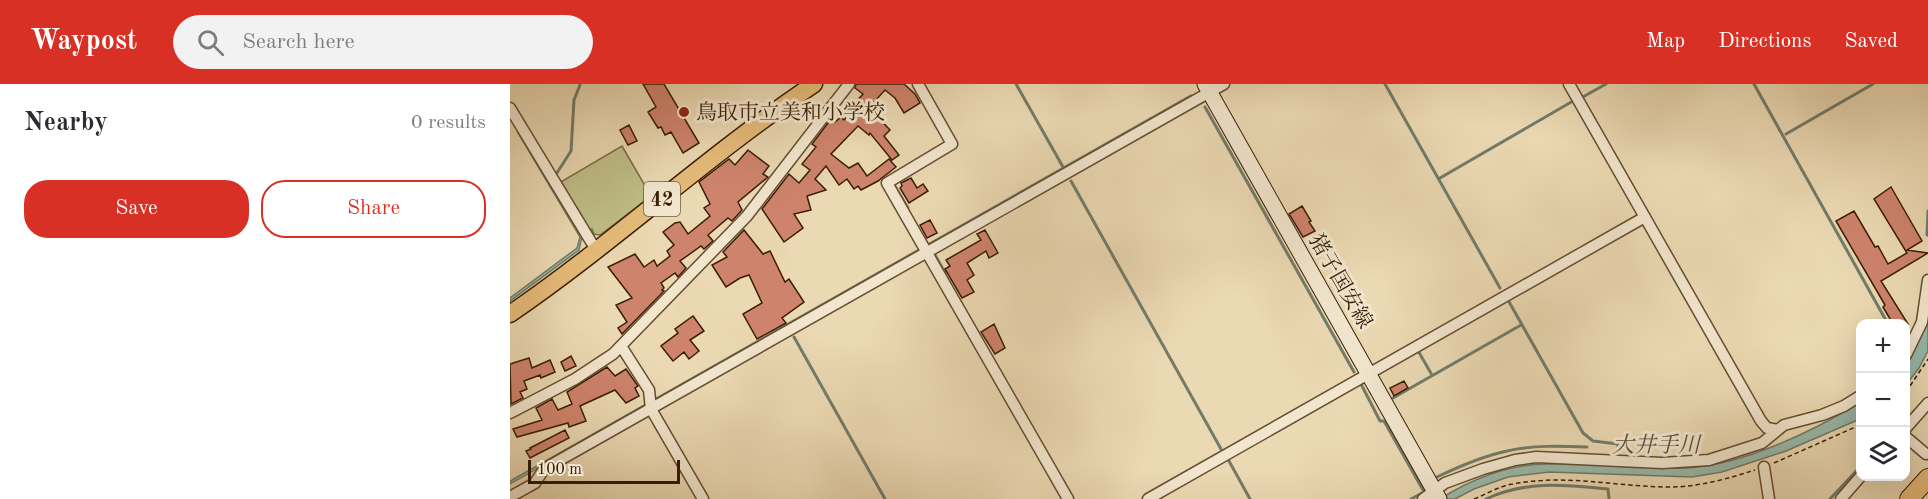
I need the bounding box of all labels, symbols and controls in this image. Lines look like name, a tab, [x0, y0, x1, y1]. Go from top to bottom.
search box	[173, 15, 593, 69]
icon: search	[194, 26, 227, 59]
text: Waypost	[30, 28, 137, 56]
text: Search here	[242, 31, 355, 53]
text: Map	[1646, 31, 1685, 52]
text: Directions	[1718, 31, 1812, 52]
text: Saved	[1845, 31, 1898, 52]
place label: 鳥取市立美和小学校	[696, 101, 885, 124]
marker: 鳥取市立美和小学校	[677, 105, 691, 119]
text: Nearby	[24, 110, 108, 136]
text: 0 results	[411, 113, 486, 133]
button: Save	[24, 180, 249, 238]
button: Share	[261, 180, 486, 238]
road number: 42	[644, 182, 680, 216]
street label: 猪子国安線	[1304, 230, 1377, 332]
map controls	[1856, 319, 1910, 481]
button: +	[1856, 319, 1910, 373]
button: −	[1856, 373, 1910, 427]
button: layers	[1856, 427, 1910, 481]
water label: 大井手川	[1612, 433, 1702, 457]
scale bar	[528, 457, 680, 484]
text: 100 m	[537, 462, 582, 478]

